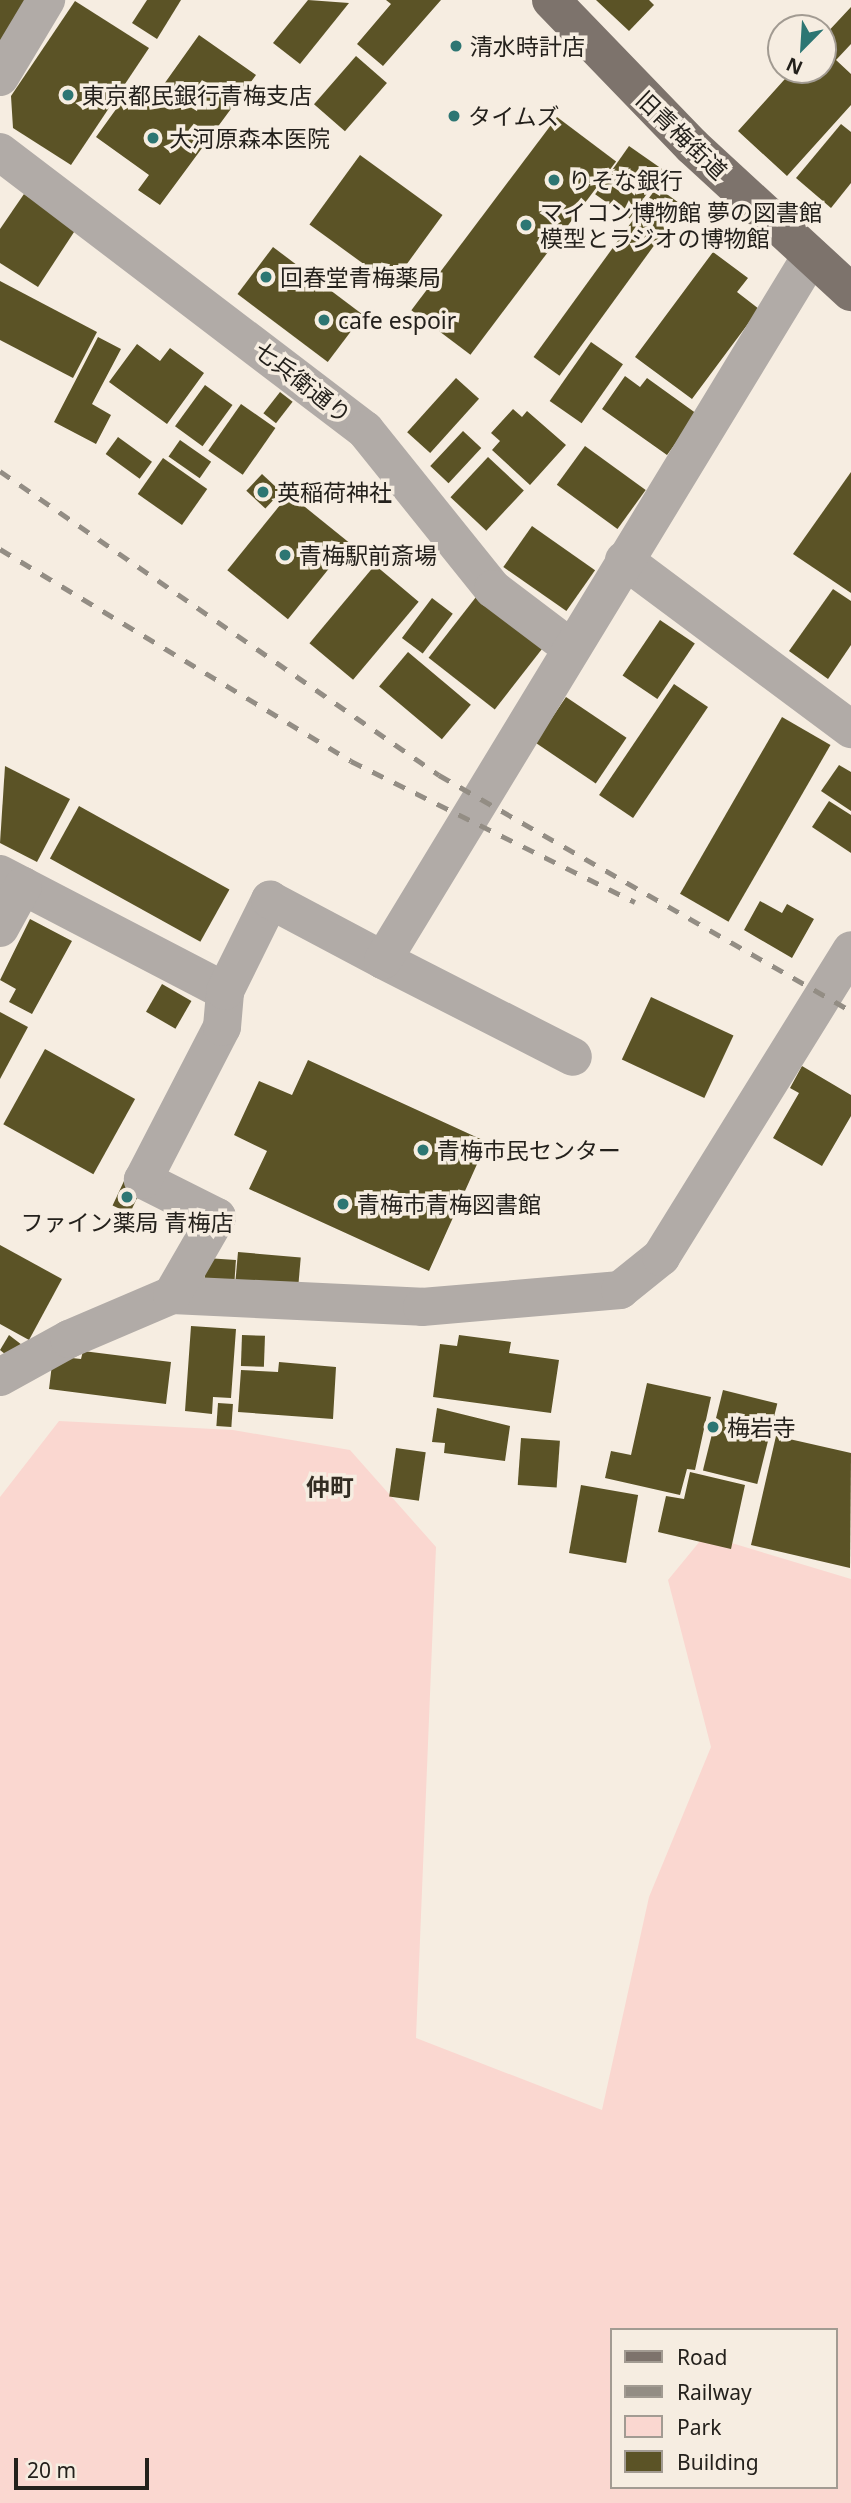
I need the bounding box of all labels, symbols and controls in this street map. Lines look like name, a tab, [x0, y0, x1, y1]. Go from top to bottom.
north arrow	[767, 14, 837, 84]
place label: 清水時計店	[470, 32, 585, 60]
marker: 清水時計店	[448, 38, 464, 54]
text: N	[782, 51, 807, 81]
place label: 東京都民銀行青梅支店	[82, 81, 312, 109]
street label: 旧青梅街道	[631, 85, 733, 185]
marker: 東京都民銀行青梅支店	[60, 87, 76, 103]
place label: タイムズ	[468, 102, 560, 130]
marker: タイムズ	[446, 108, 462, 124]
place label: 大河原森本医院	[169, 124, 330, 152]
marker: 大河原森本医院	[143, 128, 163, 148]
place label: りそな銀行	[568, 166, 683, 194]
marker: りそな銀行	[546, 172, 562, 188]
place label: マイコン博物館 夢の図書館 模型とラジオの博物館	[540, 198, 822, 252]
marker: マイコン博物館 夢の図書館 模型とラジオの博物館	[518, 217, 534, 233]
place label: 回春堂青梅薬局	[280, 263, 441, 291]
marker: 回春堂青梅薬局	[258, 269, 274, 285]
place label: cafe espoir	[338, 306, 456, 334]
marker: cafe espoir	[316, 312, 332, 328]
street label: 七兵衛通り	[249, 336, 357, 428]
place label: 英稲荷神社	[277, 478, 392, 506]
marker: 英稲荷神社	[255, 484, 271, 500]
place label: 青梅駅前斎場	[299, 541, 437, 569]
marker: 青梅駅前斎場	[277, 547, 293, 563]
place label: 青梅市民センター	[437, 1136, 621, 1164]
marker: 青梅市民センター	[415, 1142, 431, 1158]
marker: ファイン薬局 青梅店	[119, 1189, 135, 1205]
place label: 青梅市青梅図書館	[357, 1190, 541, 1218]
marker: 青梅市青梅図書館	[335, 1196, 351, 1212]
place label: ファイン薬局 青梅店	[21, 1208, 233, 1236]
place label: 梅岩寺	[727, 1413, 796, 1441]
marker: 梅岩寺	[705, 1419, 721, 1435]
district label: 仲町	[306, 1473, 354, 1501]
legend	[610, 2328, 837, 2489]
text: Road	[677, 2343, 727, 2371]
text: Railway	[677, 2378, 752, 2406]
text: Park	[677, 2413, 721, 2441]
scale bar	[18, 2444, 152, 2488]
text: Building	[677, 2448, 759, 2476]
text: 20 m	[27, 2456, 76, 2484]

